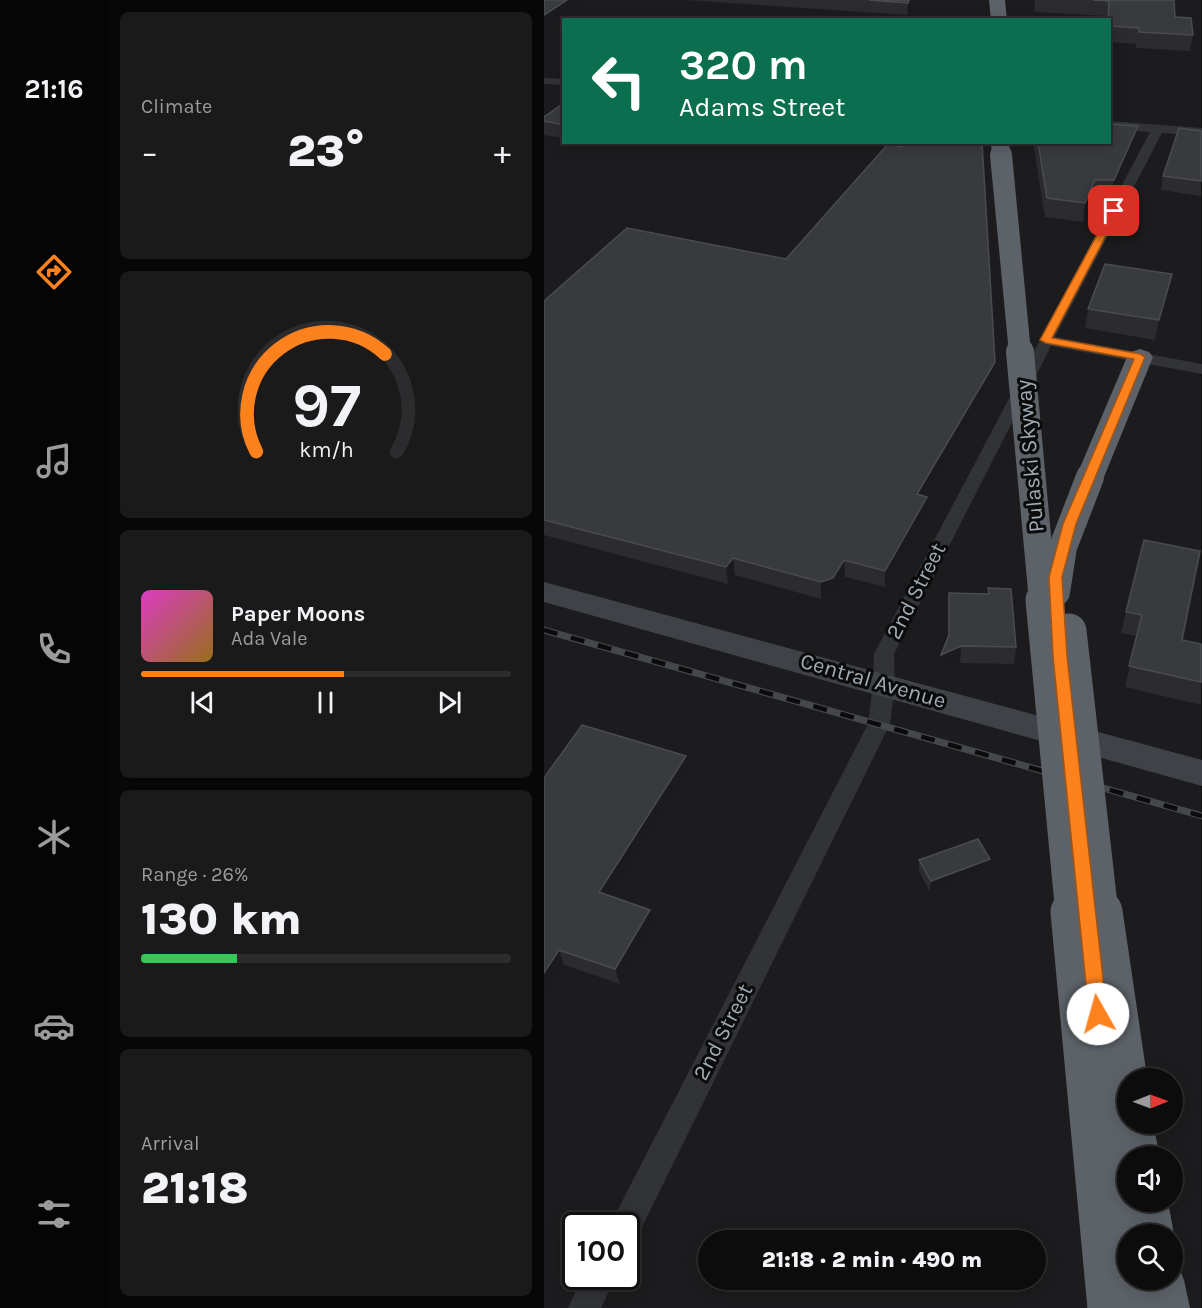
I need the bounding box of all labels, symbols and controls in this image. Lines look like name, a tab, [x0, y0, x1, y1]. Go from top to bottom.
text: 320 m	[679, 40, 808, 90]
icon: left	[580, 42, 658, 120]
text: 21:16	[24, 73, 84, 105]
text: Adams Street	[679, 91, 845, 123]
text: Climate	[141, 95, 212, 118]
text: 23°	[287, 125, 365, 177]
text: −	[141, 133, 158, 171]
text: +	[494, 133, 511, 171]
pin	[1088, 185, 1139, 236]
icon: arrive	[1097, 194, 1130, 227]
icon: directions	[33, 251, 75, 293]
text: 97	[291, 369, 361, 442]
street label: Pulaski Skyway	[1010, 378, 1050, 534]
text: km/h	[299, 437, 353, 462]
icon: music	[33, 440, 75, 482]
street label: 2nd Street	[881, 538, 951, 644]
text: Paper Moons	[231, 601, 365, 627]
text: Ada Vale	[231, 627, 308, 650]
icon: phone	[33, 628, 75, 670]
street label: Central Avenue	[797, 648, 949, 714]
icon: previous	[186, 686, 219, 719]
icon: pause	[309, 686, 342, 719]
icon: next	[433, 686, 466, 719]
icon: climate	[33, 816, 75, 858]
text: Range · 26%	[141, 863, 249, 886]
text: 130 km	[141, 893, 301, 945]
street label: 2nd Street	[688, 979, 758, 1085]
position arrow	[1066, 982, 1130, 1046]
icon: car	[33, 1005, 75, 1047]
north arrow	[1117, 1068, 1183, 1134]
map controls	[1117, 1068, 1183, 1290]
text: Arrival	[141, 1132, 200, 1155]
button: sound	[1117, 1146, 1183, 1212]
text: 21:18	[141, 1162, 249, 1214]
icon: filters	[33, 1193, 75, 1235]
speed limit sign: 100	[562, 1212, 640, 1290]
button: search	[1117, 1224, 1183, 1290]
text: 21:18 · 2 min · 490 m	[762, 1247, 982, 1273]

